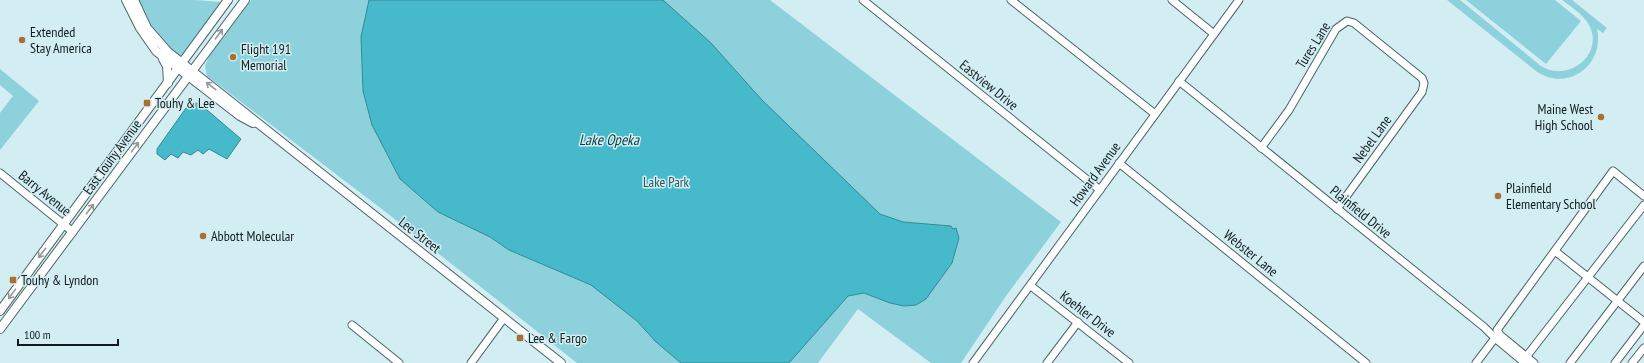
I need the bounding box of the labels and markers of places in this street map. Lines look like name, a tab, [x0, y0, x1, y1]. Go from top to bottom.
place label: Extended Stay America	[30, 23, 92, 57]
marker: Extended Stay America	[17, 35, 27, 45]
place label: Flight 191 Memorial	[241, 40, 291, 74]
marker: Flight 191 Memorial	[228, 52, 238, 62]
place label: Touhy & Lee	[155, 94, 215, 112]
marker: Touhy & Lee	[142, 98, 152, 108]
place label: Maine West High School	[1535, 100, 1594, 134]
marker: Maine West High School	[1596, 112, 1606, 122]
place label: Plainfield Elementary School	[1506, 179, 1596, 213]
marker: Plainfield Elementary School	[1493, 191, 1503, 201]
place label: Abbott Molecular	[211, 227, 294, 245]
marker: Abbott Molecular	[198, 231, 208, 241]
place label: Touhy & Lyndon	[21, 271, 98, 289]
marker: Touhy & Lyndon	[8, 275, 18, 285]
place label: Lee & Fargo	[528, 329, 587, 347]
marker: Lee & Fargo	[515, 333, 525, 343]

